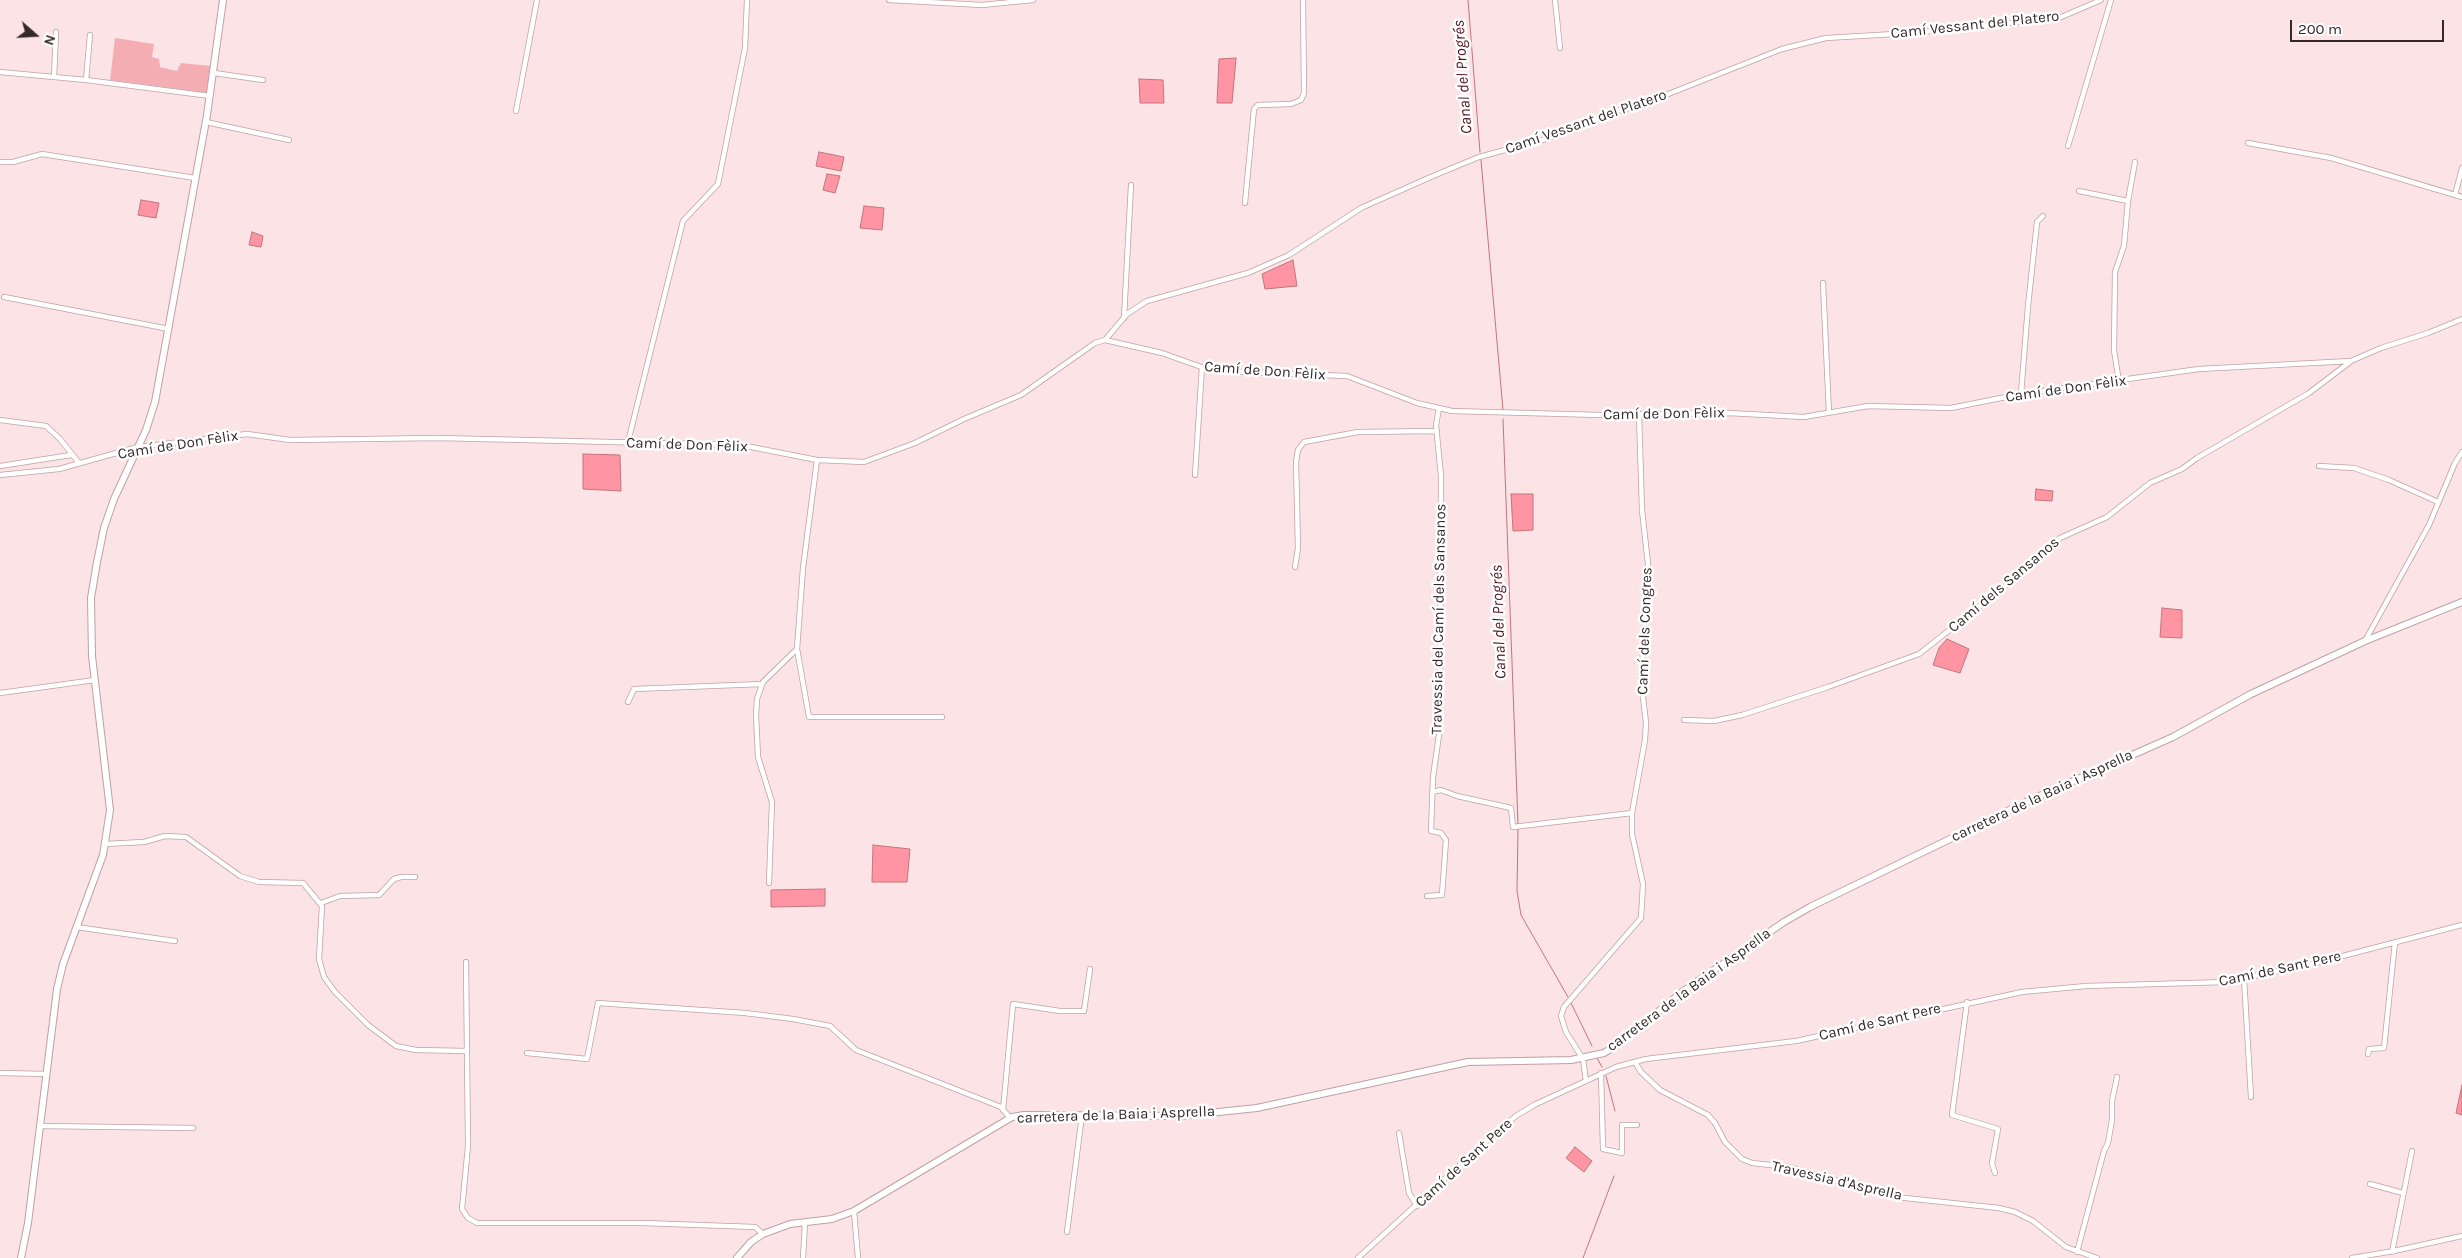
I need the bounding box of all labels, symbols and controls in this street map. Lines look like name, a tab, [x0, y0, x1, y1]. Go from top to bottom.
street label: Camí Vessant del Platero	[1890, 7, 2060, 43]
north arrow	[10, 10, 60, 60]
scale bar	[2292, 10, 2446, 42]
water label: Canal del Progrés	[1449, 19, 1477, 135]
text: 200 m	[2298, 20, 2342, 38]
text: N	[40, 33, 59, 48]
street label: Camí Vessant del Platero	[1503, 86, 1669, 158]
street label: Camí de Don Fèlix	[1204, 358, 1326, 384]
street label: Camí de Don Fèlix	[2004, 372, 2128, 406]
street label: Camí de Don Fèlix	[1603, 404, 1725, 424]
street label: Camí de Don Fèlix	[116, 427, 240, 463]
street label: Camí de Don Fèlix	[626, 434, 748, 456]
street label: Travessia del Camí dels Sansanos	[1428, 503, 1450, 735]
street label: Camí dels Sansanos	[1945, 533, 2063, 637]
water label: Canal del Progrés	[1487, 564, 1511, 680]
street label: Camí dels Congres	[1634, 567, 1656, 695]
street label: carretera de la Baia i Asprella	[1948, 746, 2136, 846]
street label: carretera de la Baia i Asprella	[1604, 924, 1774, 1056]
street label: Camí de Sant Pere	[2217, 947, 2343, 991]
street label: Camí de Sant Pere	[1817, 999, 1943, 1045]
street label: carretera de la Baia i Asprella	[1017, 1103, 1215, 1127]
street label: Camí de Sant Pere	[1412, 1115, 1516, 1211]
street label: Travessia d'Asprella	[1770, 1157, 1904, 1205]

